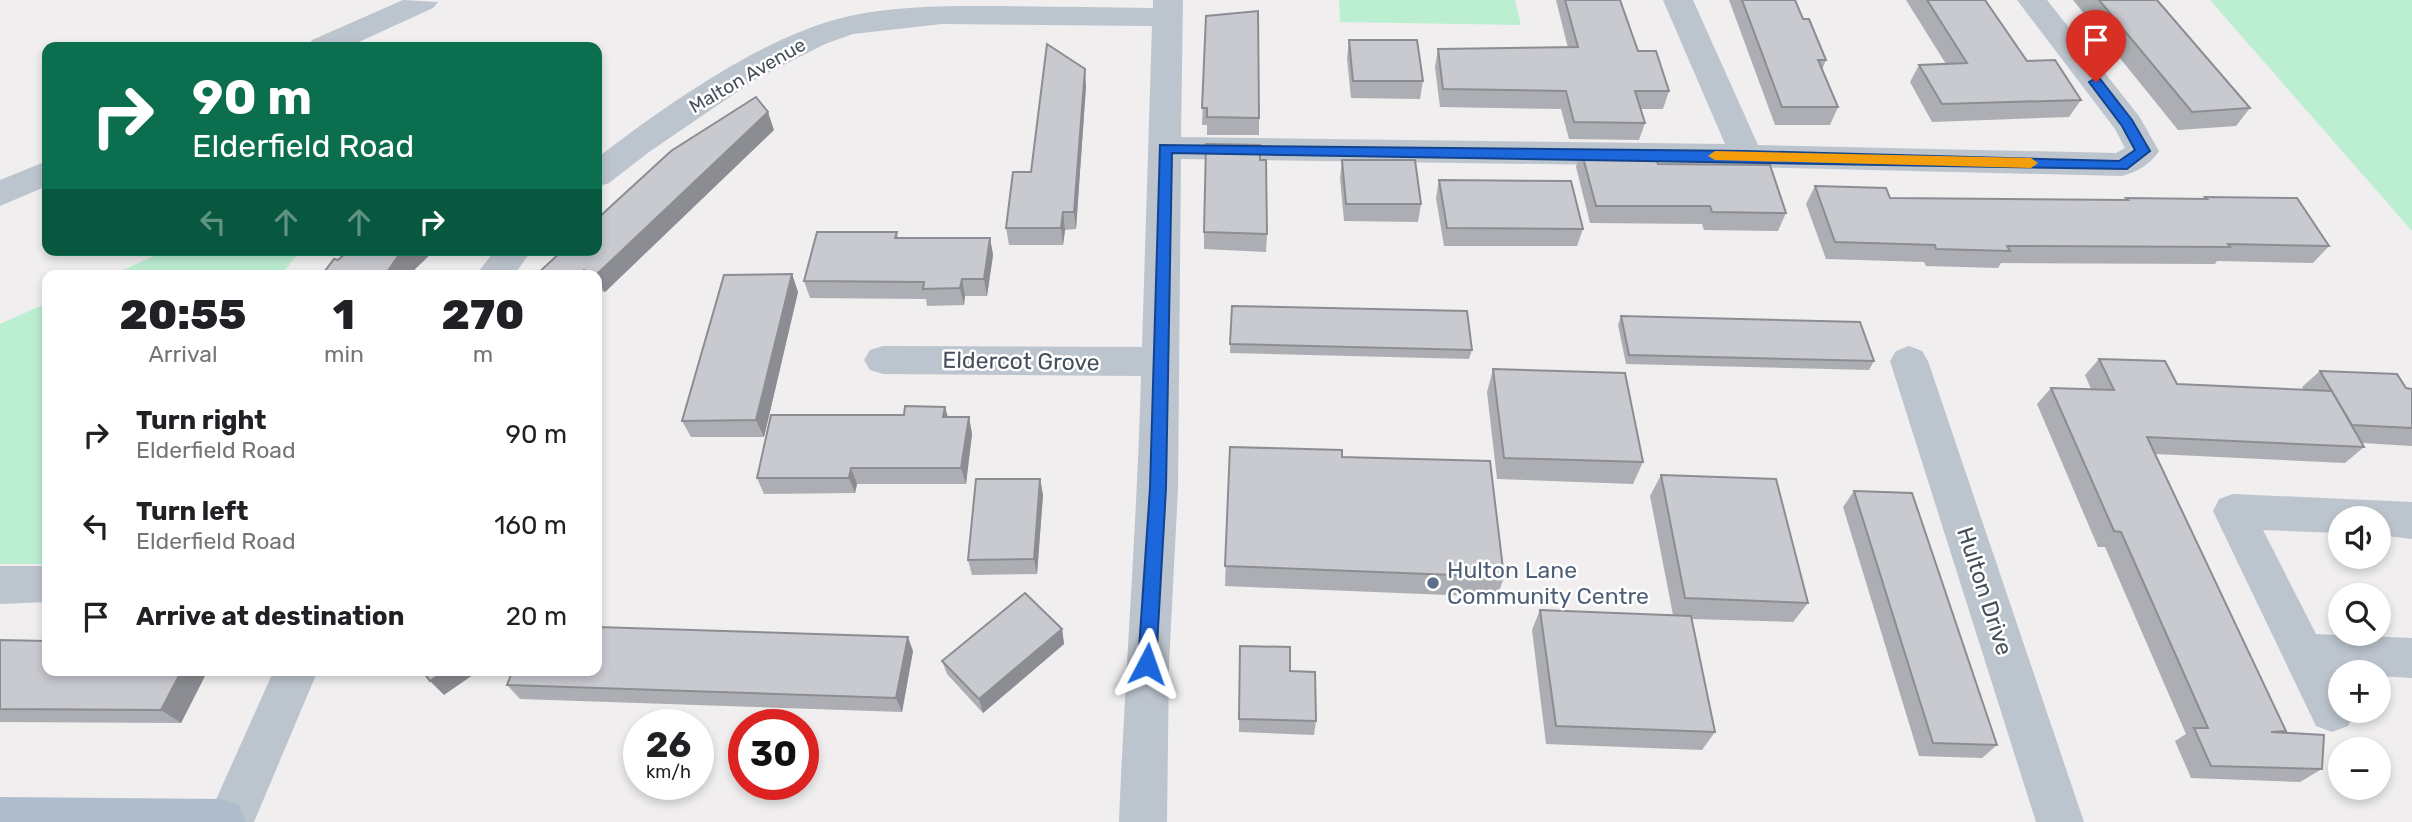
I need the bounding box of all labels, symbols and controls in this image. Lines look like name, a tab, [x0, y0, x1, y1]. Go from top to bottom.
pin	[2066, 10, 2126, 82]
icon: arrive	[2077, 21, 2115, 59]
street label: Malton Avenue	[685, 33, 810, 118]
text: 90 m	[192, 68, 312, 126]
icon: right	[77, 70, 168, 161]
text: Elderfield Road	[192, 127, 414, 165]
icon: left	[194, 203, 232, 241]
icon: ahead	[267, 203, 305, 241]
icon: ahead	[340, 203, 378, 241]
icon: right	[413, 203, 451, 241]
text: 20:55	[120, 290, 246, 340]
text: 1	[333, 290, 355, 340]
text: 270	[441, 290, 524, 340]
text: Arrival	[148, 340, 217, 368]
text: min	[324, 340, 364, 368]
text: m	[473, 340, 493, 368]
street label: Eldercot Grove	[942, 346, 1100, 376]
text: Turn right	[136, 405, 266, 436]
icon: right	[77, 416, 115, 454]
text: 90 m	[506, 419, 567, 450]
text: Elderfield Road	[136, 436, 296, 464]
text: Turn left	[136, 496, 248, 527]
map controls	[2328, 506, 2391, 800]
button: sound	[2328, 506, 2391, 569]
icon: left	[77, 507, 115, 545]
text: 160 m	[494, 510, 567, 541]
street label: Hulton Drive	[1951, 523, 2019, 659]
text: Elderfield Road	[136, 527, 296, 555]
place label: Hulton Lane Community Centre	[1447, 556, 1649, 610]
marker: Hulton Lane Community Centre	[1425, 575, 1441, 591]
button: search	[2328, 583, 2391, 646]
icon: arrive	[77, 598, 115, 636]
text: Arrive at destination	[136, 601, 404, 632]
text: 20 m	[506, 601, 567, 632]
position arrow	[1110, 627, 1184, 701]
button: +	[2328, 660, 2391, 723]
speed limit sign: 30	[728, 709, 819, 800]
text: 26	[646, 724, 691, 766]
button: −	[2328, 737, 2391, 800]
text: km/h	[646, 761, 691, 783]

